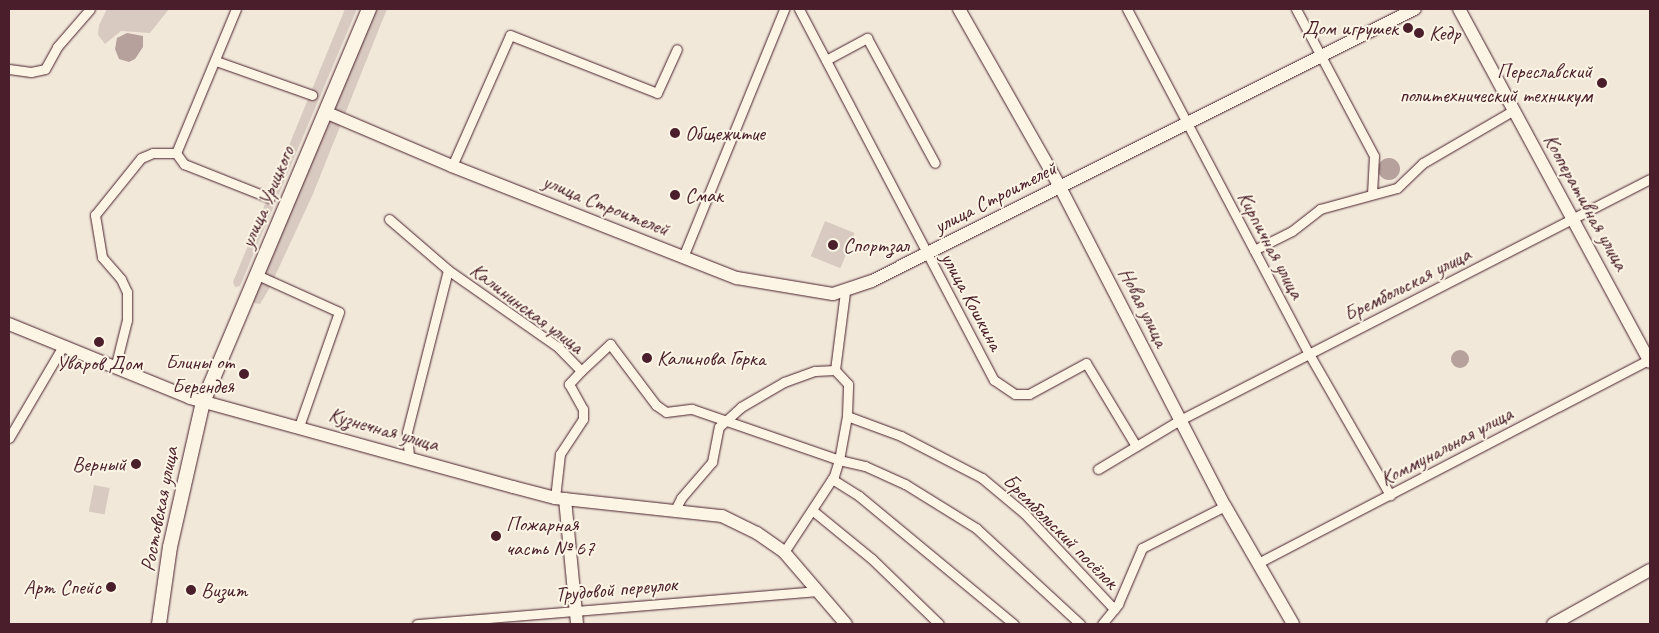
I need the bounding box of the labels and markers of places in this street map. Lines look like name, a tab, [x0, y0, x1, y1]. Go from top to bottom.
place label: Дом игрушек	[1305, 15, 1398, 41]
place label: Кедр	[1429, 20, 1460, 46]
marker: Дом игрушек	[1402, 22, 1414, 34]
marker: Кедр	[1413, 27, 1425, 39]
place label: Переславский политехнический техникум	[1399, 58, 1592, 108]
marker: Переславский политехнический техникум	[1596, 77, 1608, 89]
place label: Общежитие	[685, 120, 765, 146]
marker: Общежитие	[669, 127, 681, 139]
place label: Смак	[685, 182, 723, 208]
marker: Смак	[669, 189, 681, 201]
place label: Спортзал	[843, 232, 909, 258]
marker: Спортзал	[827, 239, 839, 251]
marker: Уваров Дом	[93, 336, 105, 348]
place label: Калинова Горка	[657, 345, 765, 371]
place label: Блины от Берендея	[165, 349, 234, 399]
place label: Уваров Дом	[56, 350, 142, 376]
marker: Калинова Горка	[641, 352, 653, 364]
marker: Блины от Берендея	[238, 368, 250, 380]
place label: Верный	[72, 451, 126, 477]
marker: Верный	[130, 458, 142, 470]
place label: Пожарная часть № 67	[506, 511, 594, 561]
marker: Пожарная часть № 67	[490, 530, 502, 542]
place label: Арт Спейс	[23, 574, 101, 600]
place label: Визит	[201, 577, 247, 603]
marker: Арт Спейс	[105, 581, 117, 593]
marker: Визит	[185, 584, 197, 596]

